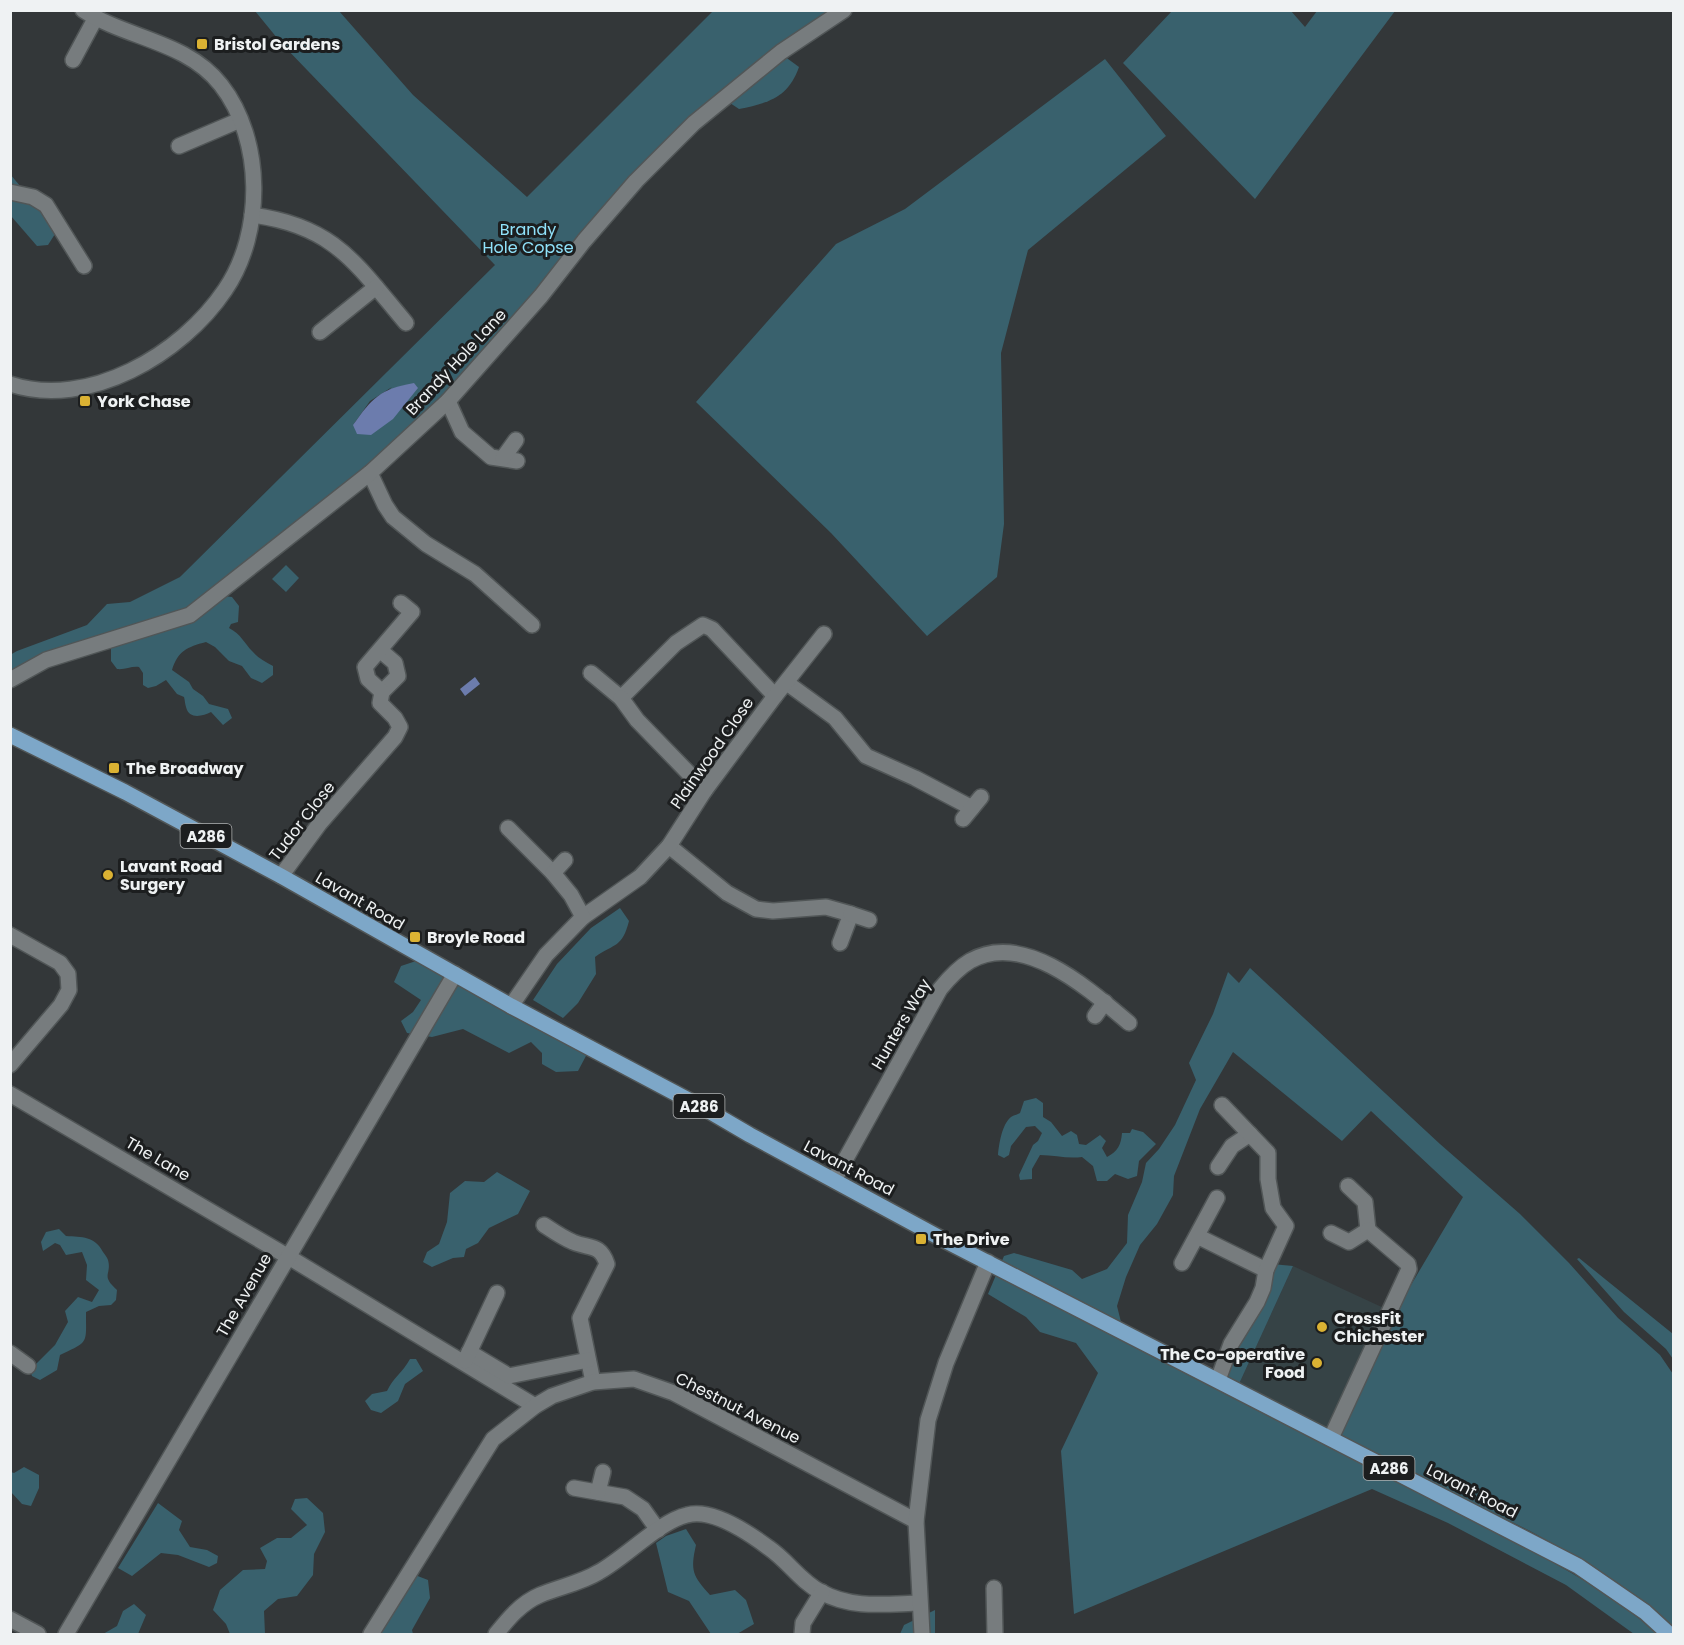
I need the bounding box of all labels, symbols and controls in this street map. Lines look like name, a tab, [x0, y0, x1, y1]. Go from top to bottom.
place label: Bristol Gardens	[214, 33, 340, 56]
marker: Bristol Gardens	[195, 37, 209, 51]
park label: Brandy Hole Copse	[482, 218, 574, 259]
street label: Brandy Hole Lane	[400, 304, 512, 420]
place label: York Chase	[97, 390, 191, 413]
marker: York Chase	[78, 394, 92, 408]
street label: Plainwood Close	[665, 692, 759, 814]
place label: The Broadway	[126, 757, 245, 780]
marker: The Broadway	[107, 761, 121, 775]
street label: Tudor Close	[264, 776, 340, 866]
road number: A286	[180, 824, 232, 848]
place label: Lavant Road Surgery	[120, 855, 222, 896]
street label: Lavant Road	[311, 866, 409, 936]
marker: Lavant Road Surgery	[101, 868, 115, 882]
place label: Broyle Road	[427, 926, 525, 949]
marker: Broyle Road	[408, 930, 422, 944]
street label: Hunters Way	[866, 974, 936, 1074]
road number: A286	[674, 1094, 724, 1118]
street label: The Lane	[122, 1131, 195, 1187]
street label: Lavant Road	[800, 1134, 898, 1202]
place label: The Drive	[933, 1228, 1010, 1251]
marker: The Drive	[914, 1232, 928, 1246]
street label: The Avenue	[211, 1249, 277, 1341]
place label: CrossFit Chichester	[1334, 1307, 1424, 1348]
marker: CrossFit Chichester	[1315, 1320, 1329, 1334]
place label: The Co-operative Food	[1160, 1343, 1305, 1384]
marker: The Co-operative Food	[1310, 1356, 1324, 1370]
street label: Chestnut Avenue	[672, 1367, 804, 1449]
road number: A286	[1364, 1456, 1414, 1480]
street label: Lavant Road	[1422, 1458, 1522, 1524]

